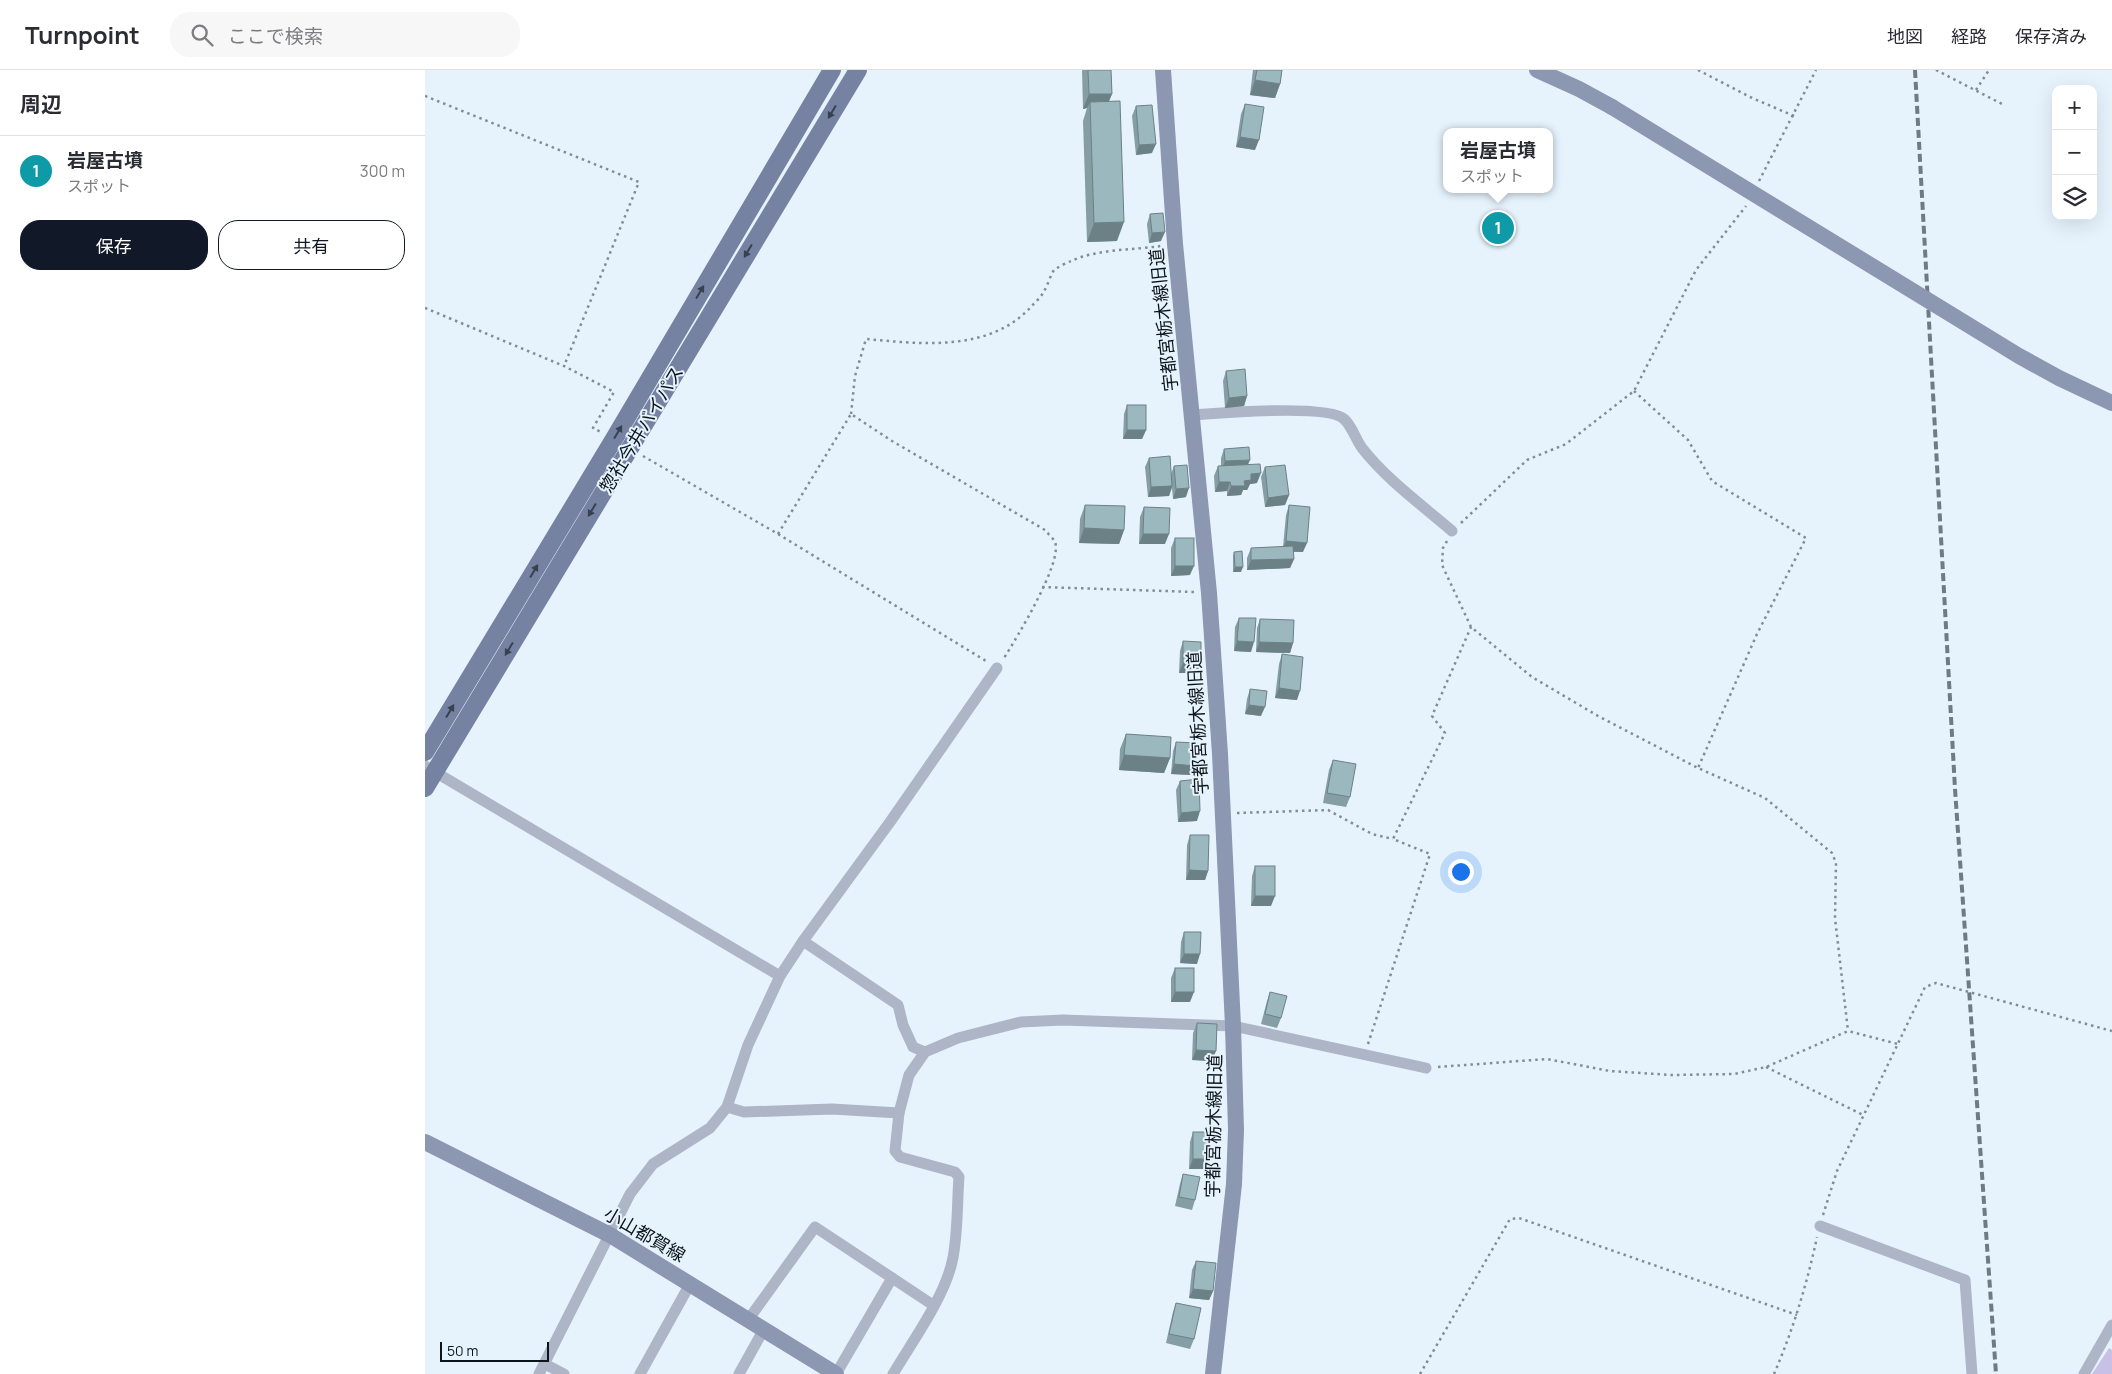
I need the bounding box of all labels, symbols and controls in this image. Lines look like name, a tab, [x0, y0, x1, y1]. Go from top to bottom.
search box	[170, 12, 520, 57]
text: Turnpoint	[25, 18, 140, 51]
icon: search	[188, 21, 216, 49]
text: ここで検索	[228, 23, 323, 49]
text: 地図	[1887, 24, 1923, 48]
text: 経路	[1951, 24, 1987, 48]
text: 保存済み	[2015, 24, 2087, 48]
map controls	[2052, 85, 2097, 220]
button: +	[2052, 85, 2097, 130]
text: 周辺	[20, 90, 62, 118]
one-way arrow	[828, 105, 837, 118]
popup	[1443, 128, 1553, 193]
button: −	[2052, 130, 2097, 175]
text: 岩屋古墳	[1460, 137, 1536, 163]
text: 岩屋古墳	[67, 147, 143, 173]
text: 1	[32, 160, 40, 182]
text: 300 m	[360, 160, 405, 182]
text: スポット	[1460, 165, 1524, 187]
text: スポット	[67, 175, 131, 197]
button: layers	[2052, 175, 2097, 220]
pin: 1	[1482, 209, 1514, 247]
button: 保存	[20, 220, 208, 270]
button: 共有	[218, 220, 405, 270]
one-way arrow	[744, 244, 753, 257]
street label: 宇都宮栃木線旧道	[1144, 247, 1182, 393]
one-way arrow	[696, 286, 705, 299]
street label: 惣社今井バイパス	[594, 361, 688, 497]
one-way arrow	[613, 426, 622, 439]
one-way arrow	[588, 503, 597, 516]
one-way arrow	[529, 565, 538, 578]
one-way arrow	[504, 643, 513, 656]
street label: 宇都宮栃木線旧道	[1181, 650, 1213, 796]
one-way arrow	[446, 704, 455, 717]
your location	[1448, 859, 1474, 885]
street label: 宇都宮栃木線旧道	[1200, 1054, 1226, 1198]
street label: 小山都賀線	[600, 1201, 690, 1267]
scale bar	[440, 1339, 549, 1362]
text: 50 m	[447, 1341, 478, 1360]

